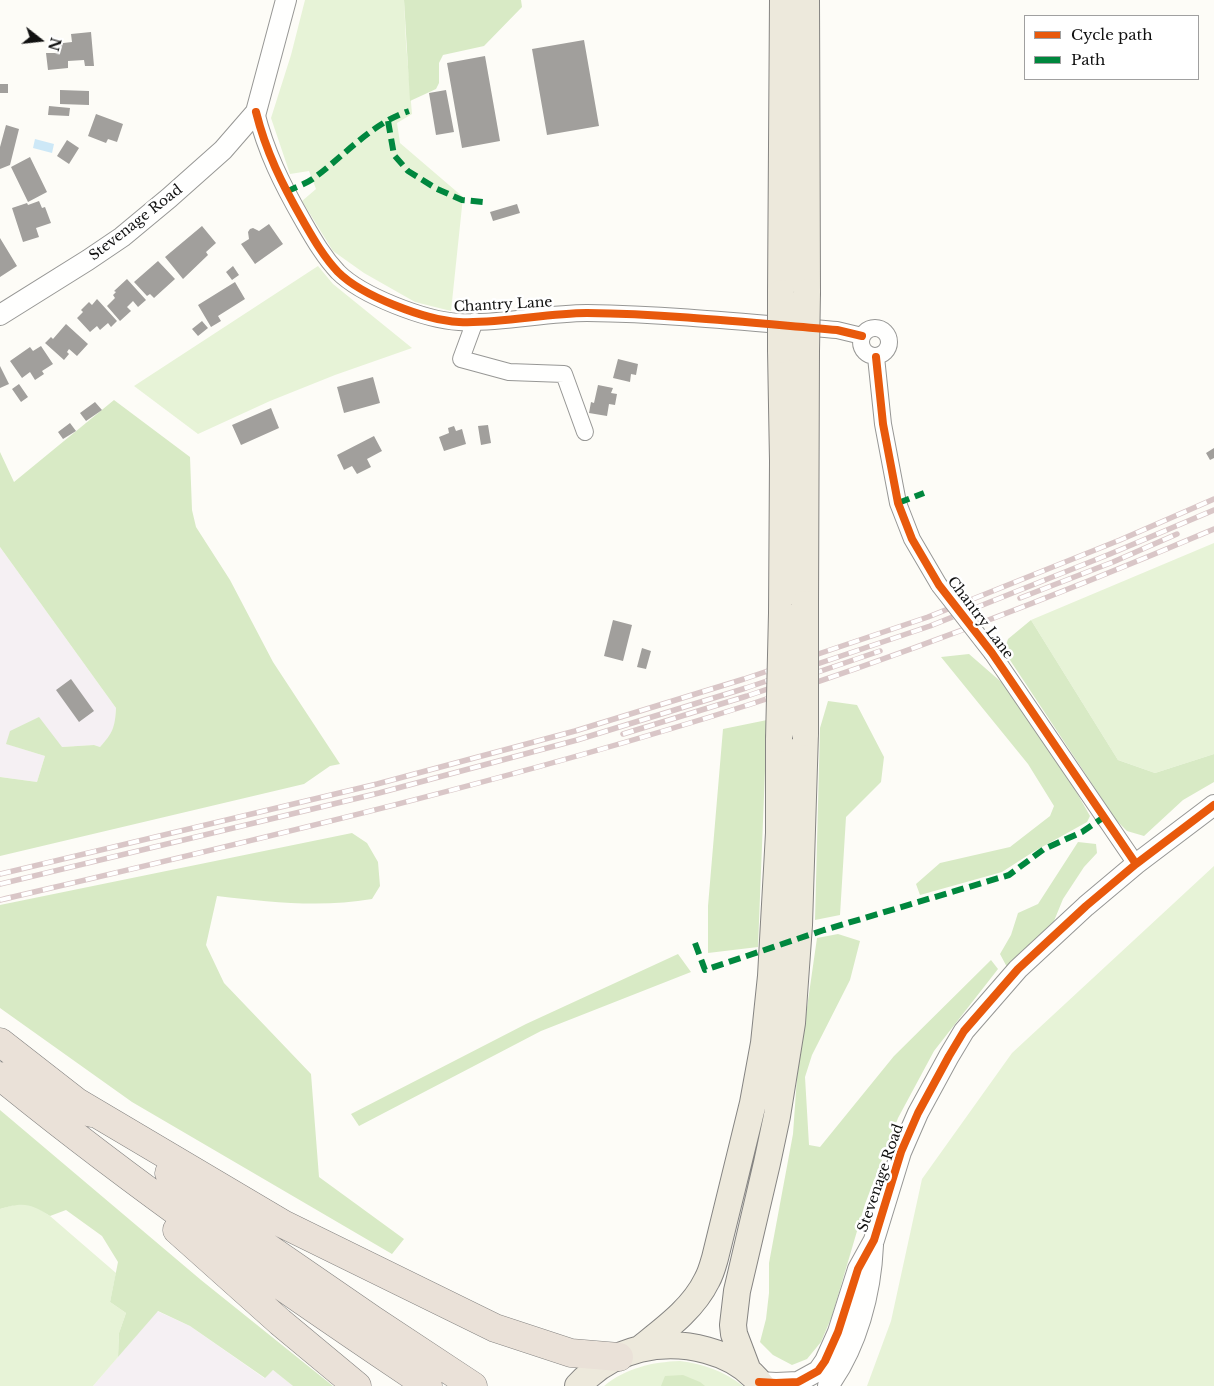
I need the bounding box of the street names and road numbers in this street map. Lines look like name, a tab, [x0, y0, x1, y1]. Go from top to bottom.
street label: Stevenage Road	[86, 181, 186, 265]
street label: Chantry Lane	[453, 294, 553, 316]
street label: Chantry Lane	[944, 573, 1016, 663]
street label: Stevenage Road	[855, 1122, 907, 1234]

